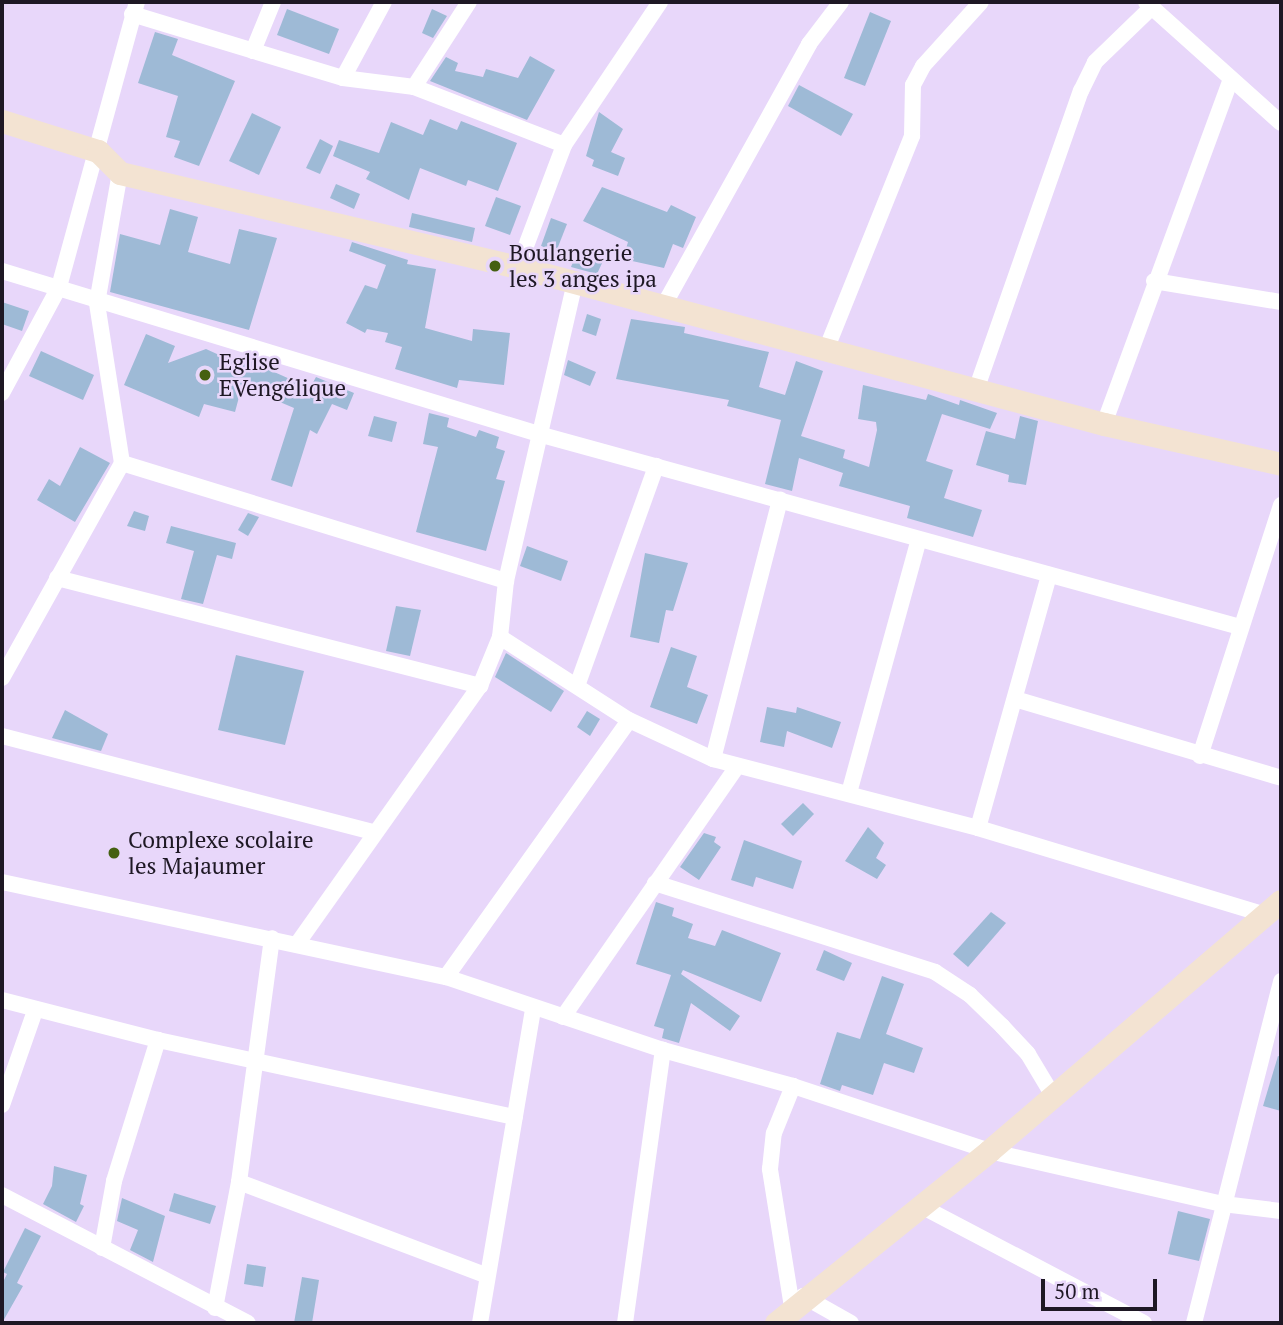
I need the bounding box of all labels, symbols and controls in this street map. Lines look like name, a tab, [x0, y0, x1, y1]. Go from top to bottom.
place label: Boulangerie les 3 anges ipa	[509, 239, 657, 293]
marker: Boulangerie les 3 anges ipa	[487, 258, 503, 274]
place label: Eglise EVengélique	[219, 348, 346, 402]
marker: Eglise EVengélique	[197, 367, 213, 383]
place label: Complexe scolaire les Majaumer	[128, 826, 314, 880]
marker: Complexe scolaire les Majaumer	[106, 845, 122, 861]
scale bar	[1045, 1266, 1160, 1310]
text: 50 m	[1054, 1277, 1100, 1305]

